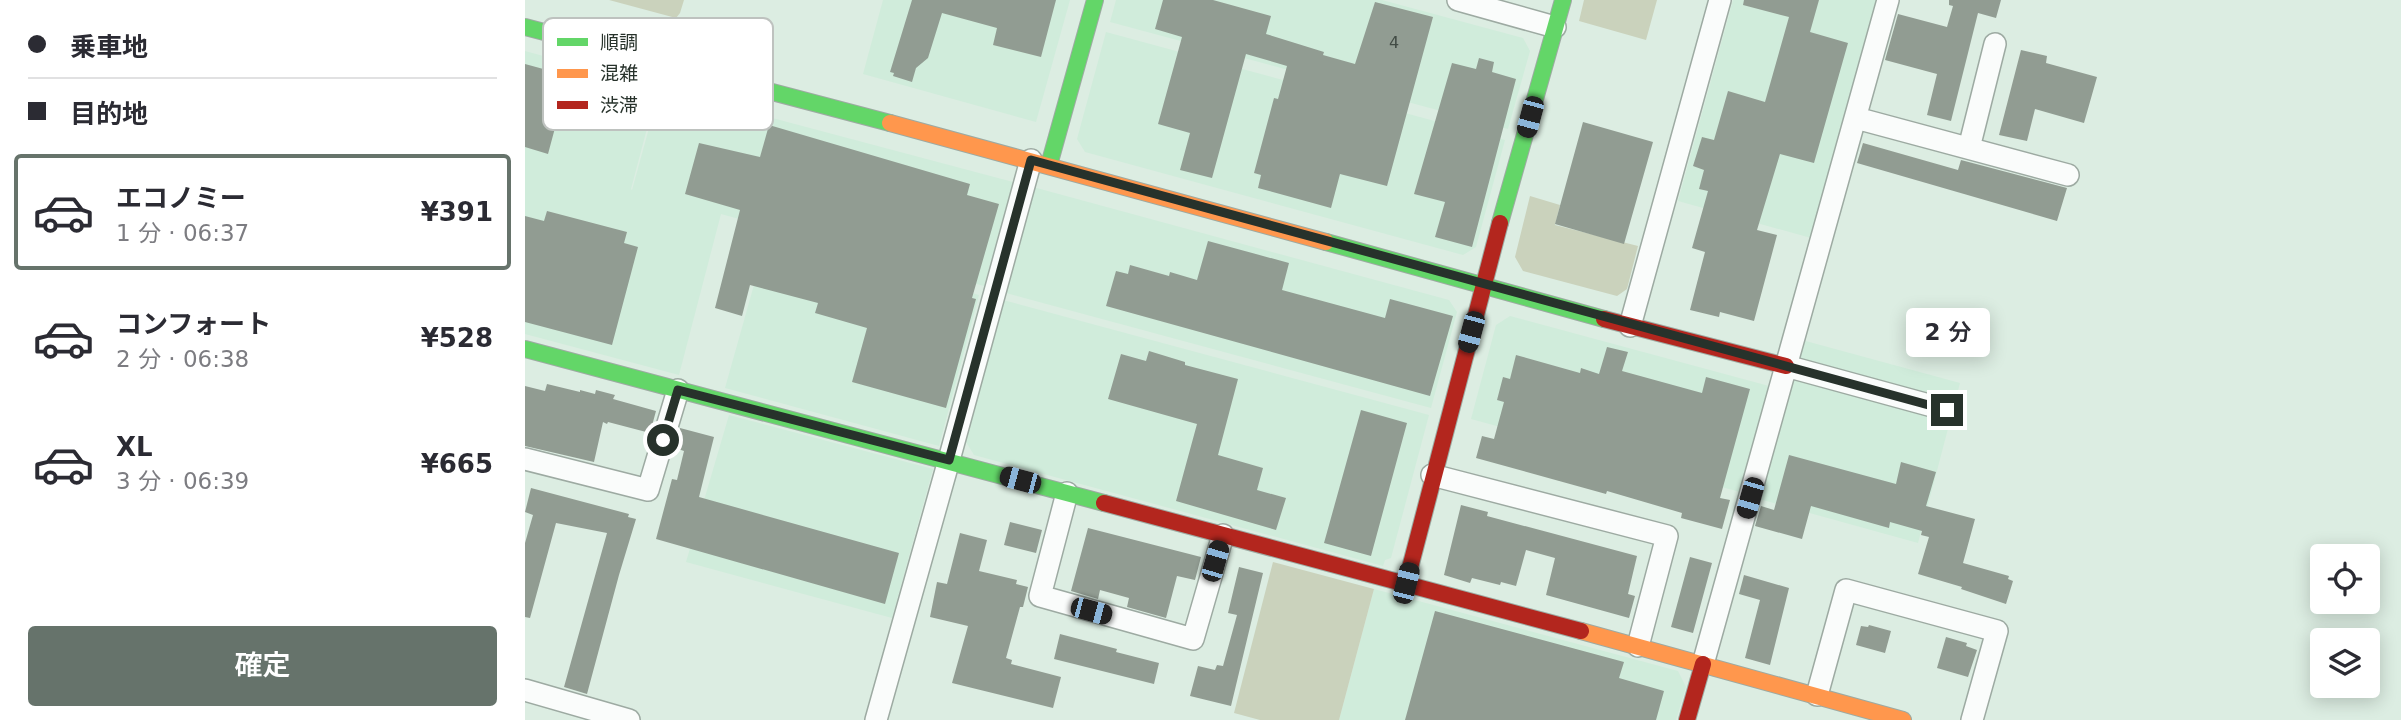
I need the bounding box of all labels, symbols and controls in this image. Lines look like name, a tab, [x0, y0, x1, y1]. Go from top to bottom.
legend	[543, 18, 773, 130]
text: 順調	[600, 31, 638, 53]
text: 乗車地	[70, 32, 148, 62]
house number: 4	[1389, 33, 1399, 52]
text: 混雑	[600, 62, 638, 84]
text: 渋滞	[600, 94, 638, 116]
car	[1515, 94, 1546, 140]
text: 目的地	[70, 99, 148, 129]
icon: car	[32, 181, 95, 244]
text: エコノミー	[116, 183, 246, 213]
text: ¥391	[421, 197, 493, 227]
text: 1 分 · 06:37	[116, 220, 249, 246]
icon: car	[32, 307, 95, 370]
callout: 2 分	[1905, 308, 1989, 358]
text: コンフォート	[116, 309, 271, 339]
car	[1456, 309, 1487, 355]
text: 2 分	[1924, 319, 1972, 345]
text: ¥528	[421, 323, 493, 353]
text: 2 分 · 06:38	[116, 346, 249, 372]
route end	[1931, 394, 1963, 426]
route start	[647, 424, 679, 456]
text: XL	[116, 432, 153, 462]
icon: car	[32, 433, 95, 496]
text: ¥665	[421, 449, 493, 479]
car	[997, 464, 1044, 496]
text: 3 分 · 06:39	[116, 468, 249, 494]
car	[1735, 475, 1766, 521]
car	[1200, 538, 1231, 584]
map controls	[2310, 544, 2380, 698]
button: locate	[2310, 544, 2380, 614]
car	[1391, 560, 1422, 606]
car	[1068, 595, 1115, 627]
button: 確定	[28, 626, 497, 706]
button: layers	[2310, 628, 2380, 698]

